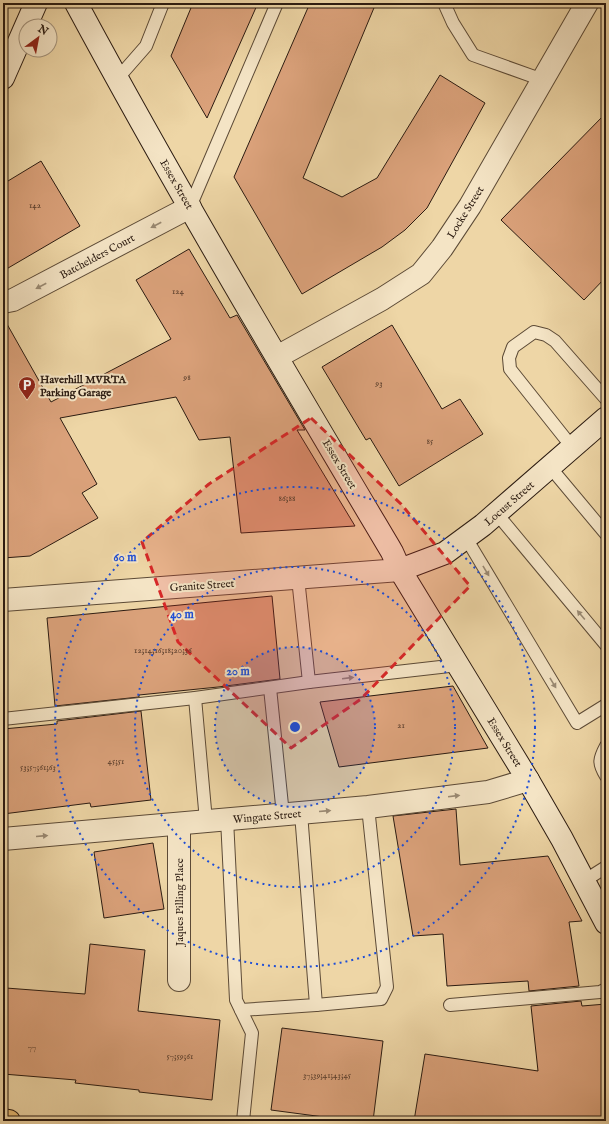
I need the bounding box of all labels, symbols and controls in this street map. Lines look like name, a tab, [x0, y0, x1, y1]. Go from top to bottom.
north arrow	[18, 18, 58, 58]
text: N	[34, 21, 51, 39]
street label: Essex Street	[156, 157, 196, 212]
street label: Locke Street	[444, 184, 488, 241]
house number: 142	[29, 200, 41, 211]
one-way arrow	[150, 222, 162, 228]
street label: Batchelders Court	[58, 231, 138, 283]
one-way arrow	[35, 283, 47, 289]
house number: 124	[172, 286, 185, 297]
house number: 98	[182, 372, 191, 383]
place label: Haverhill MVRTA Parking Garage	[40, 373, 127, 400]
parking icon: Haverhill MVRTA Parking Garage	[17, 375, 37, 400]
house number: 93	[374, 378, 383, 389]
house number: 85	[427, 436, 434, 447]
street label: Essex Street	[319, 437, 360, 492]
street label: Locust Street	[482, 478, 538, 529]
house number: 86;88	[279, 493, 296, 504]
text: 60 m	[114, 550, 137, 565]
one-way arrow	[482, 566, 490, 576]
street label: Granite Street	[169, 577, 235, 595]
text: 40 m	[170, 607, 195, 622]
one-way arrow	[577, 610, 586, 620]
house number: 12;14;16;18;20;36	[134, 645, 192, 656]
text: 20 m	[226, 664, 250, 679]
one-way arrow	[342, 675, 354, 681]
one-way arrow	[549, 678, 557, 688]
street label: Essex Street	[484, 715, 525, 770]
centre of rings	[288, 720, 302, 734]
house number: 21	[397, 720, 405, 731]
house number: 45;51	[108, 756, 124, 767]
house number: 53;57;61;63	[20, 762, 56, 773]
one-way arrow	[448, 793, 460, 799]
street label: Wingate Street	[232, 807, 302, 827]
one-way arrow	[319, 808, 331, 815]
one-way arrow	[36, 832, 48, 839]
street label: Jaques Pilling Place	[173, 858, 187, 948]
house number: 77	[28, 1042, 36, 1053]
house number: 57;59;61	[167, 1051, 193, 1062]
house number: 37;39;41;43;45	[303, 1070, 352, 1081]

